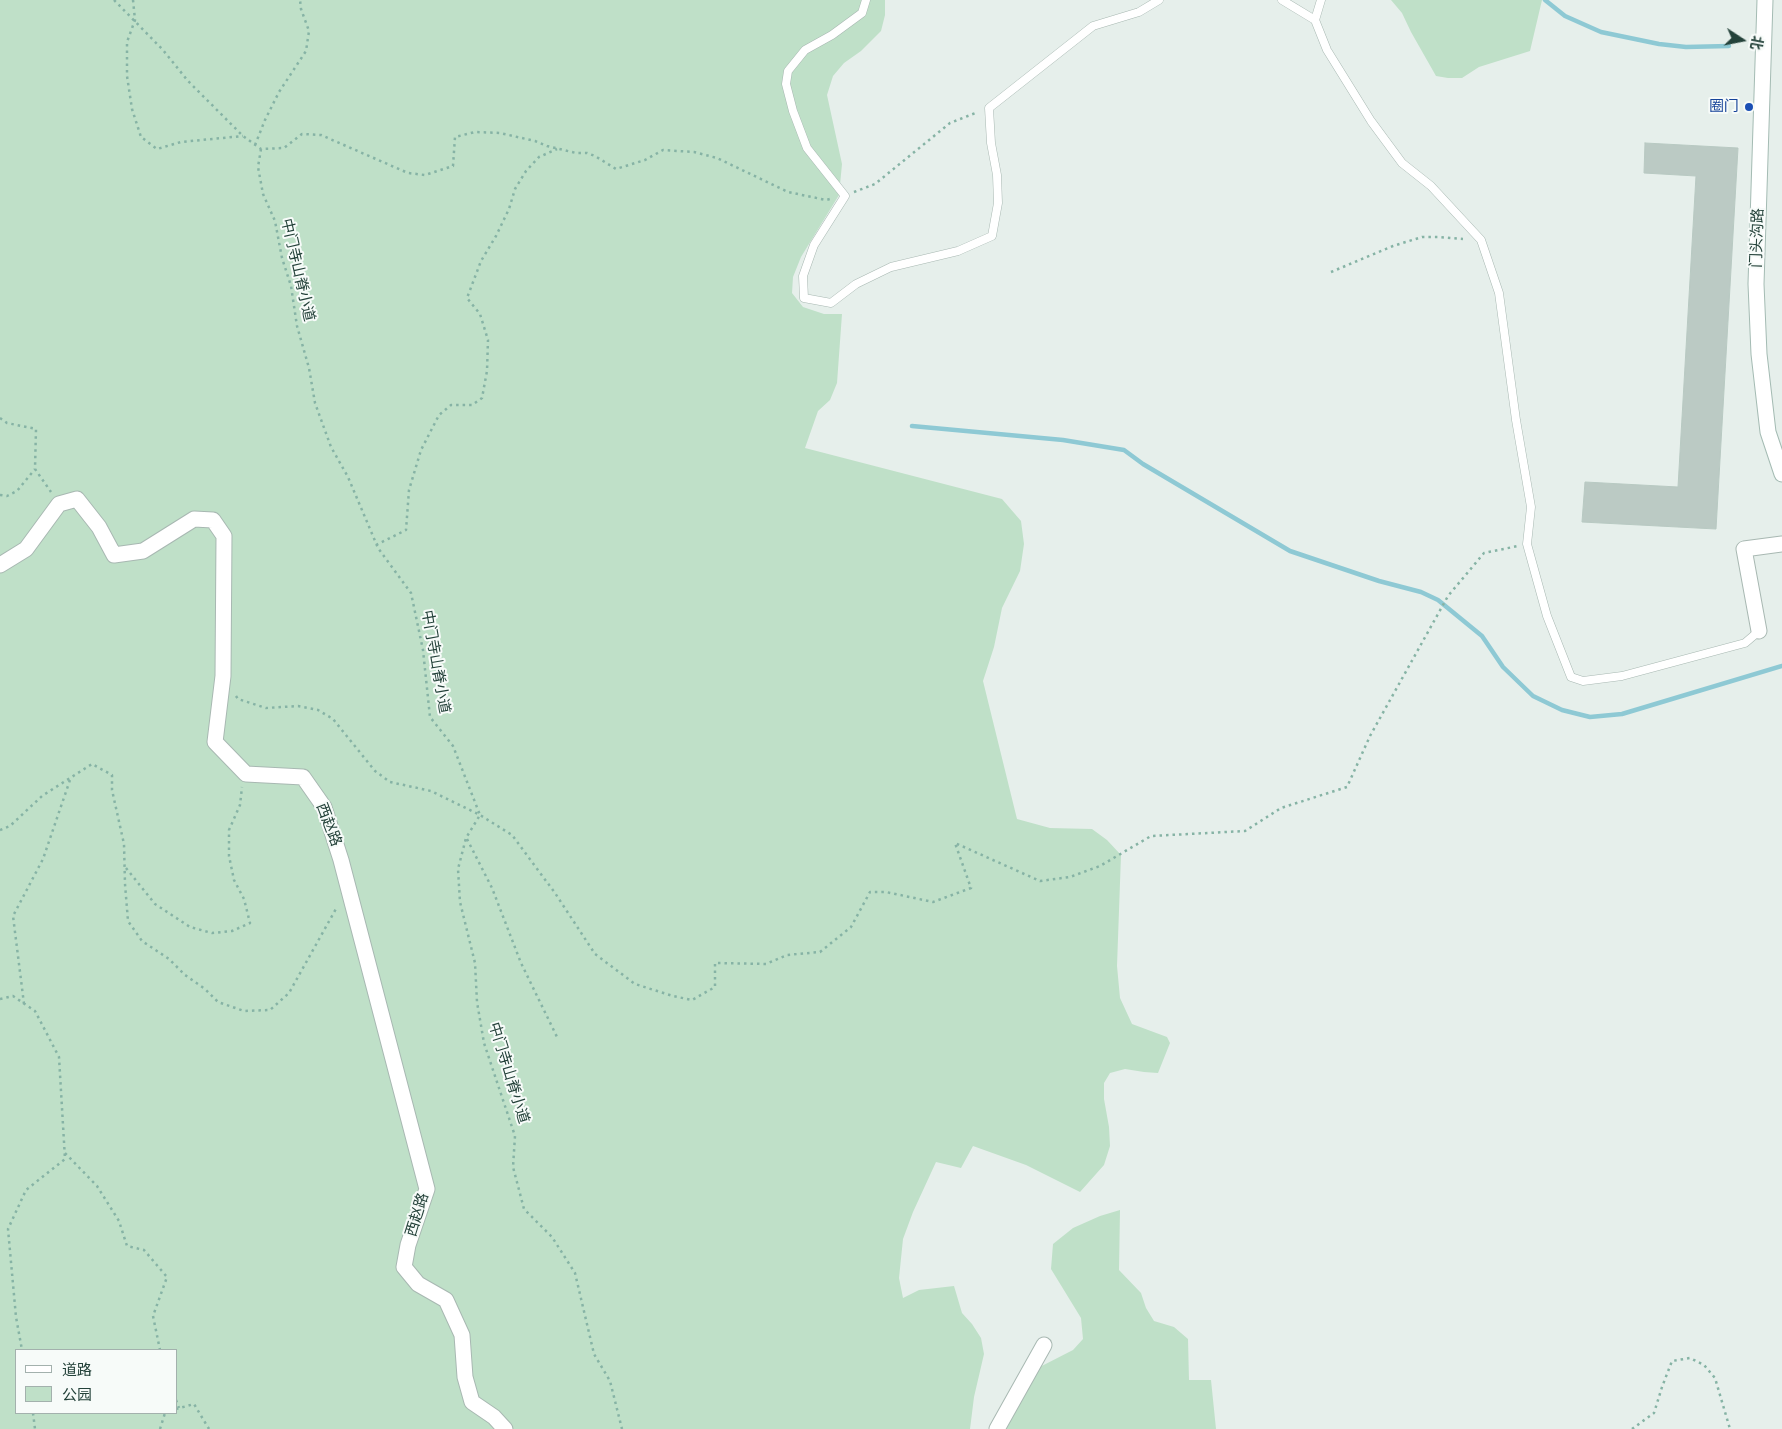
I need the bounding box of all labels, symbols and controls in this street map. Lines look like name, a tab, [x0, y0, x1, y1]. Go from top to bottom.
north arrow	[1717, 15, 1767, 65]
text: 北	[1748, 34, 1766, 51]
place label: 圈门	[1709, 98, 1739, 116]
marker: 圈门	[1743, 101, 1755, 113]
street label: 门头沟路	[1748, 208, 1768, 268]
street label: 中门寺山脊小道	[276, 217, 318, 323]
street label: 中门寺山脊小道	[417, 609, 453, 715]
street label: 西赵路	[312, 801, 344, 849]
street label: 中门寺山脊小道	[484, 1020, 532, 1126]
street label: 西赵路	[403, 1191, 433, 1239]
legend	[15, 1349, 178, 1414]
text: 道路	[62, 1361, 92, 1379]
text: 公园	[62, 1386, 92, 1404]

